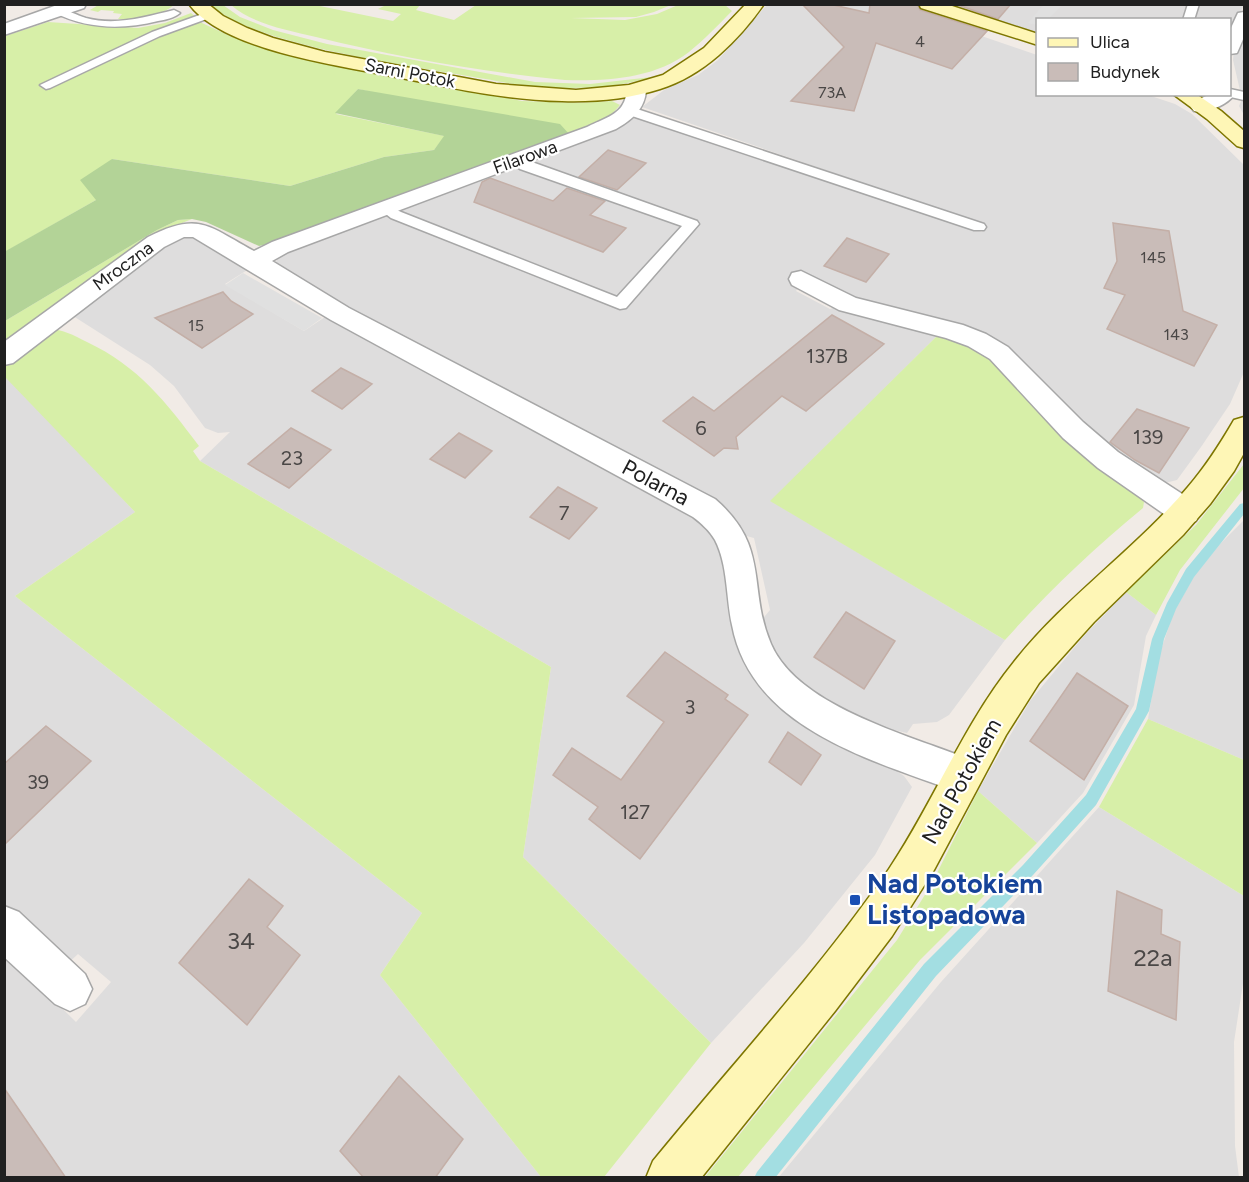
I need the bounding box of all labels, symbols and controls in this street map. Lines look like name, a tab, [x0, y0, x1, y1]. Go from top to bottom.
legend	[1036, 18, 1231, 96]
text: Ulica	[1090, 31, 1130, 53]
house number: 4	[915, 32, 925, 51]
street label: Sarni Potok	[363, 53, 457, 93]
text: Budynek	[1090, 61, 1160, 83]
house number: 73A	[818, 83, 846, 102]
street label: Filarowa	[490, 135, 560, 179]
street label: Mroczna	[88, 237, 158, 295]
house number: 145	[1140, 248, 1166, 267]
house number: 15	[188, 316, 204, 335]
house number: 143	[1163, 325, 1189, 344]
house number: 137B	[806, 344, 848, 368]
house number: 6	[695, 416, 707, 440]
house number: 139	[1133, 425, 1163, 449]
house number: 23	[281, 446, 303, 470]
street label: Polarna	[618, 454, 694, 511]
house number: 7	[559, 501, 570, 525]
house number: 3	[685, 695, 695, 719]
street label: Nad Potokiem	[916, 714, 1007, 849]
house number: 39	[27, 770, 49, 794]
house number: 127	[620, 800, 650, 824]
place label: Nad Potokiem Listopadowa	[867, 867, 1043, 931]
marker: Nad Potokiem Listopadowa	[848, 893, 862, 907]
house number: 34	[227, 926, 255, 955]
house number: 22a	[1133, 943, 1173, 972]

